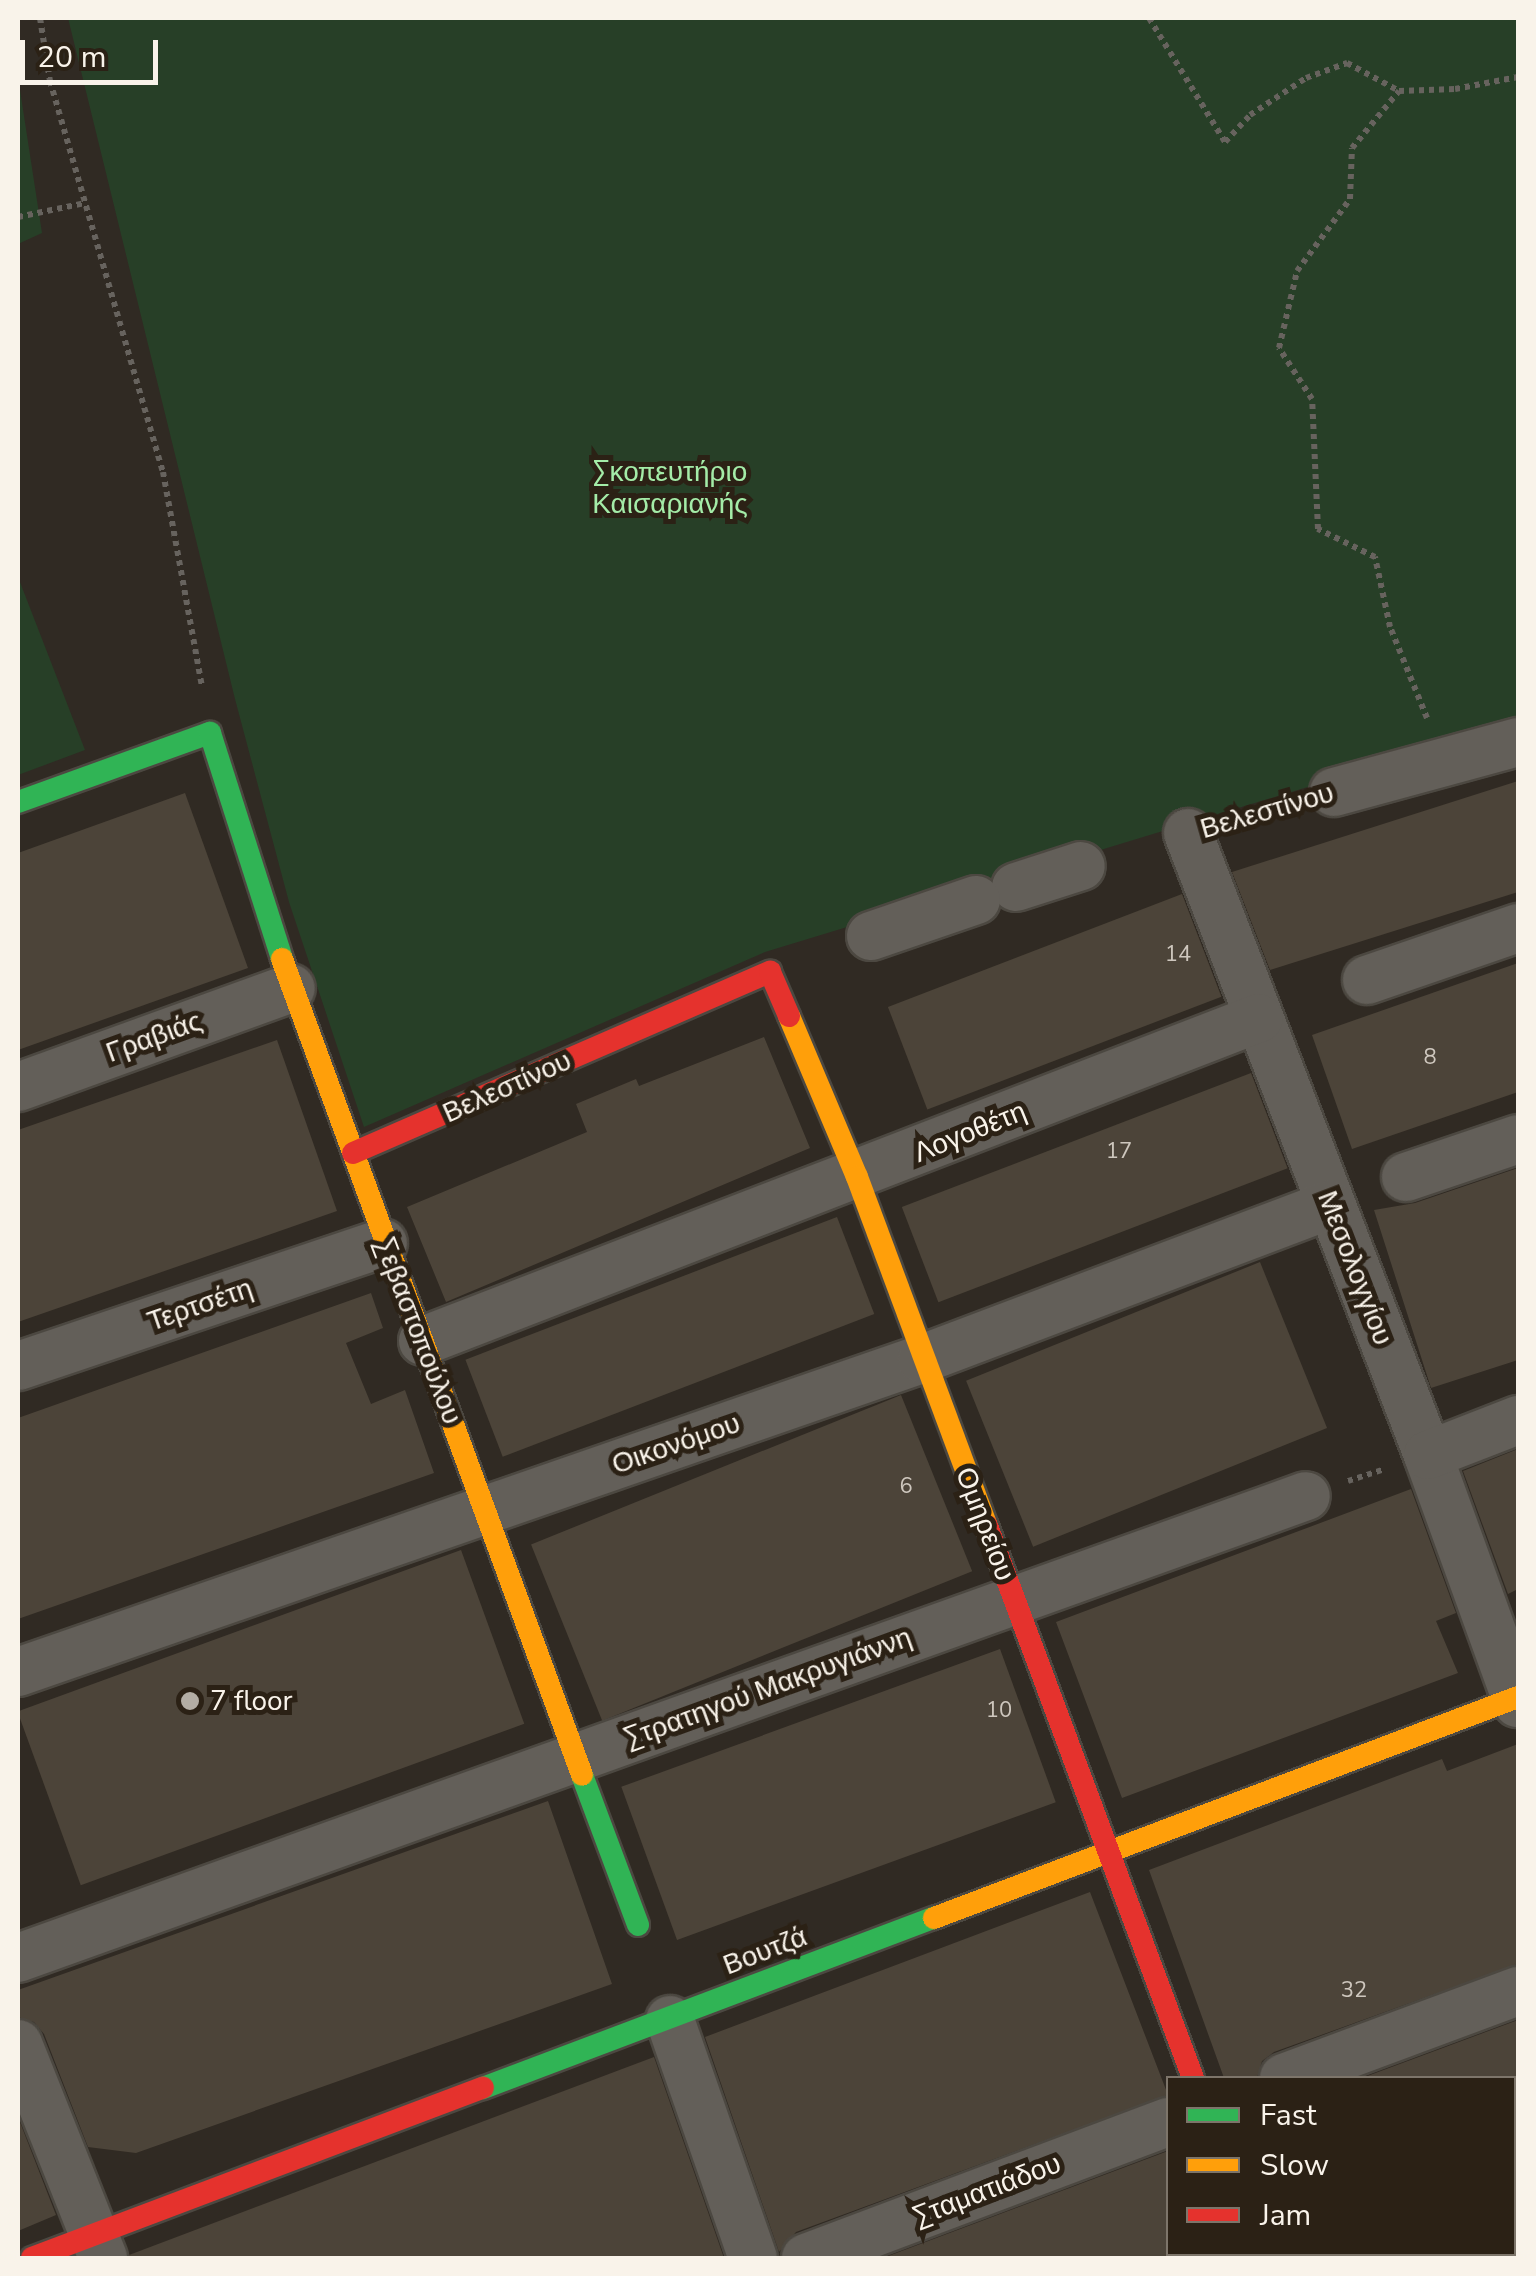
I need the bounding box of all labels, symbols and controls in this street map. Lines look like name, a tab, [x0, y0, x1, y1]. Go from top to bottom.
scale bar	[25, 20, 162, 82]
text: 20 m	[37, 37, 106, 78]
park label: Σκοπευτήριο Καισαριανής	[592, 455, 748, 521]
street label: Βελεστίνου	[1196, 776, 1338, 846]
house number: 14	[1165, 942, 1191, 968]
street label: Γραβιάς	[101, 1004, 207, 1070]
street label: Βελεστίνου	[438, 1044, 576, 1130]
house number: 8	[1423, 1045, 1437, 1071]
street label: Λογοθέτη	[909, 1094, 1031, 1170]
house number: 17	[1106, 1139, 1132, 1165]
street label: Μεσολογγίου	[1310, 1186, 1400, 1350]
street label: Σεβαστοπούλου	[367, 1233, 469, 1429]
street label: Τερτσέτη	[143, 1271, 257, 1339]
street label: Οικονόμου	[607, 1406, 745, 1482]
street label: Ομηρείου	[948, 1463, 1022, 1585]
house number: 6	[899, 1474, 913, 1500]
street label: Στρατηγού Μακρυγιάννη	[620, 1620, 916, 1756]
place label: 7 floor	[210, 1684, 293, 1718]
marker: 7 floor	[179, 1690, 201, 1712]
house number: 10	[986, 1698, 1012, 1724]
street label: Βουτζά	[718, 1920, 812, 1982]
house number: 32	[1341, 1978, 1367, 2004]
legend	[1166, 2076, 1516, 2256]
text: Fast	[1260, 2095, 1317, 2136]
text: Slow	[1260, 2145, 1329, 2186]
street label: Σταματιάδου	[908, 2146, 1066, 2234]
text: Jam	[1260, 2195, 1311, 2236]

